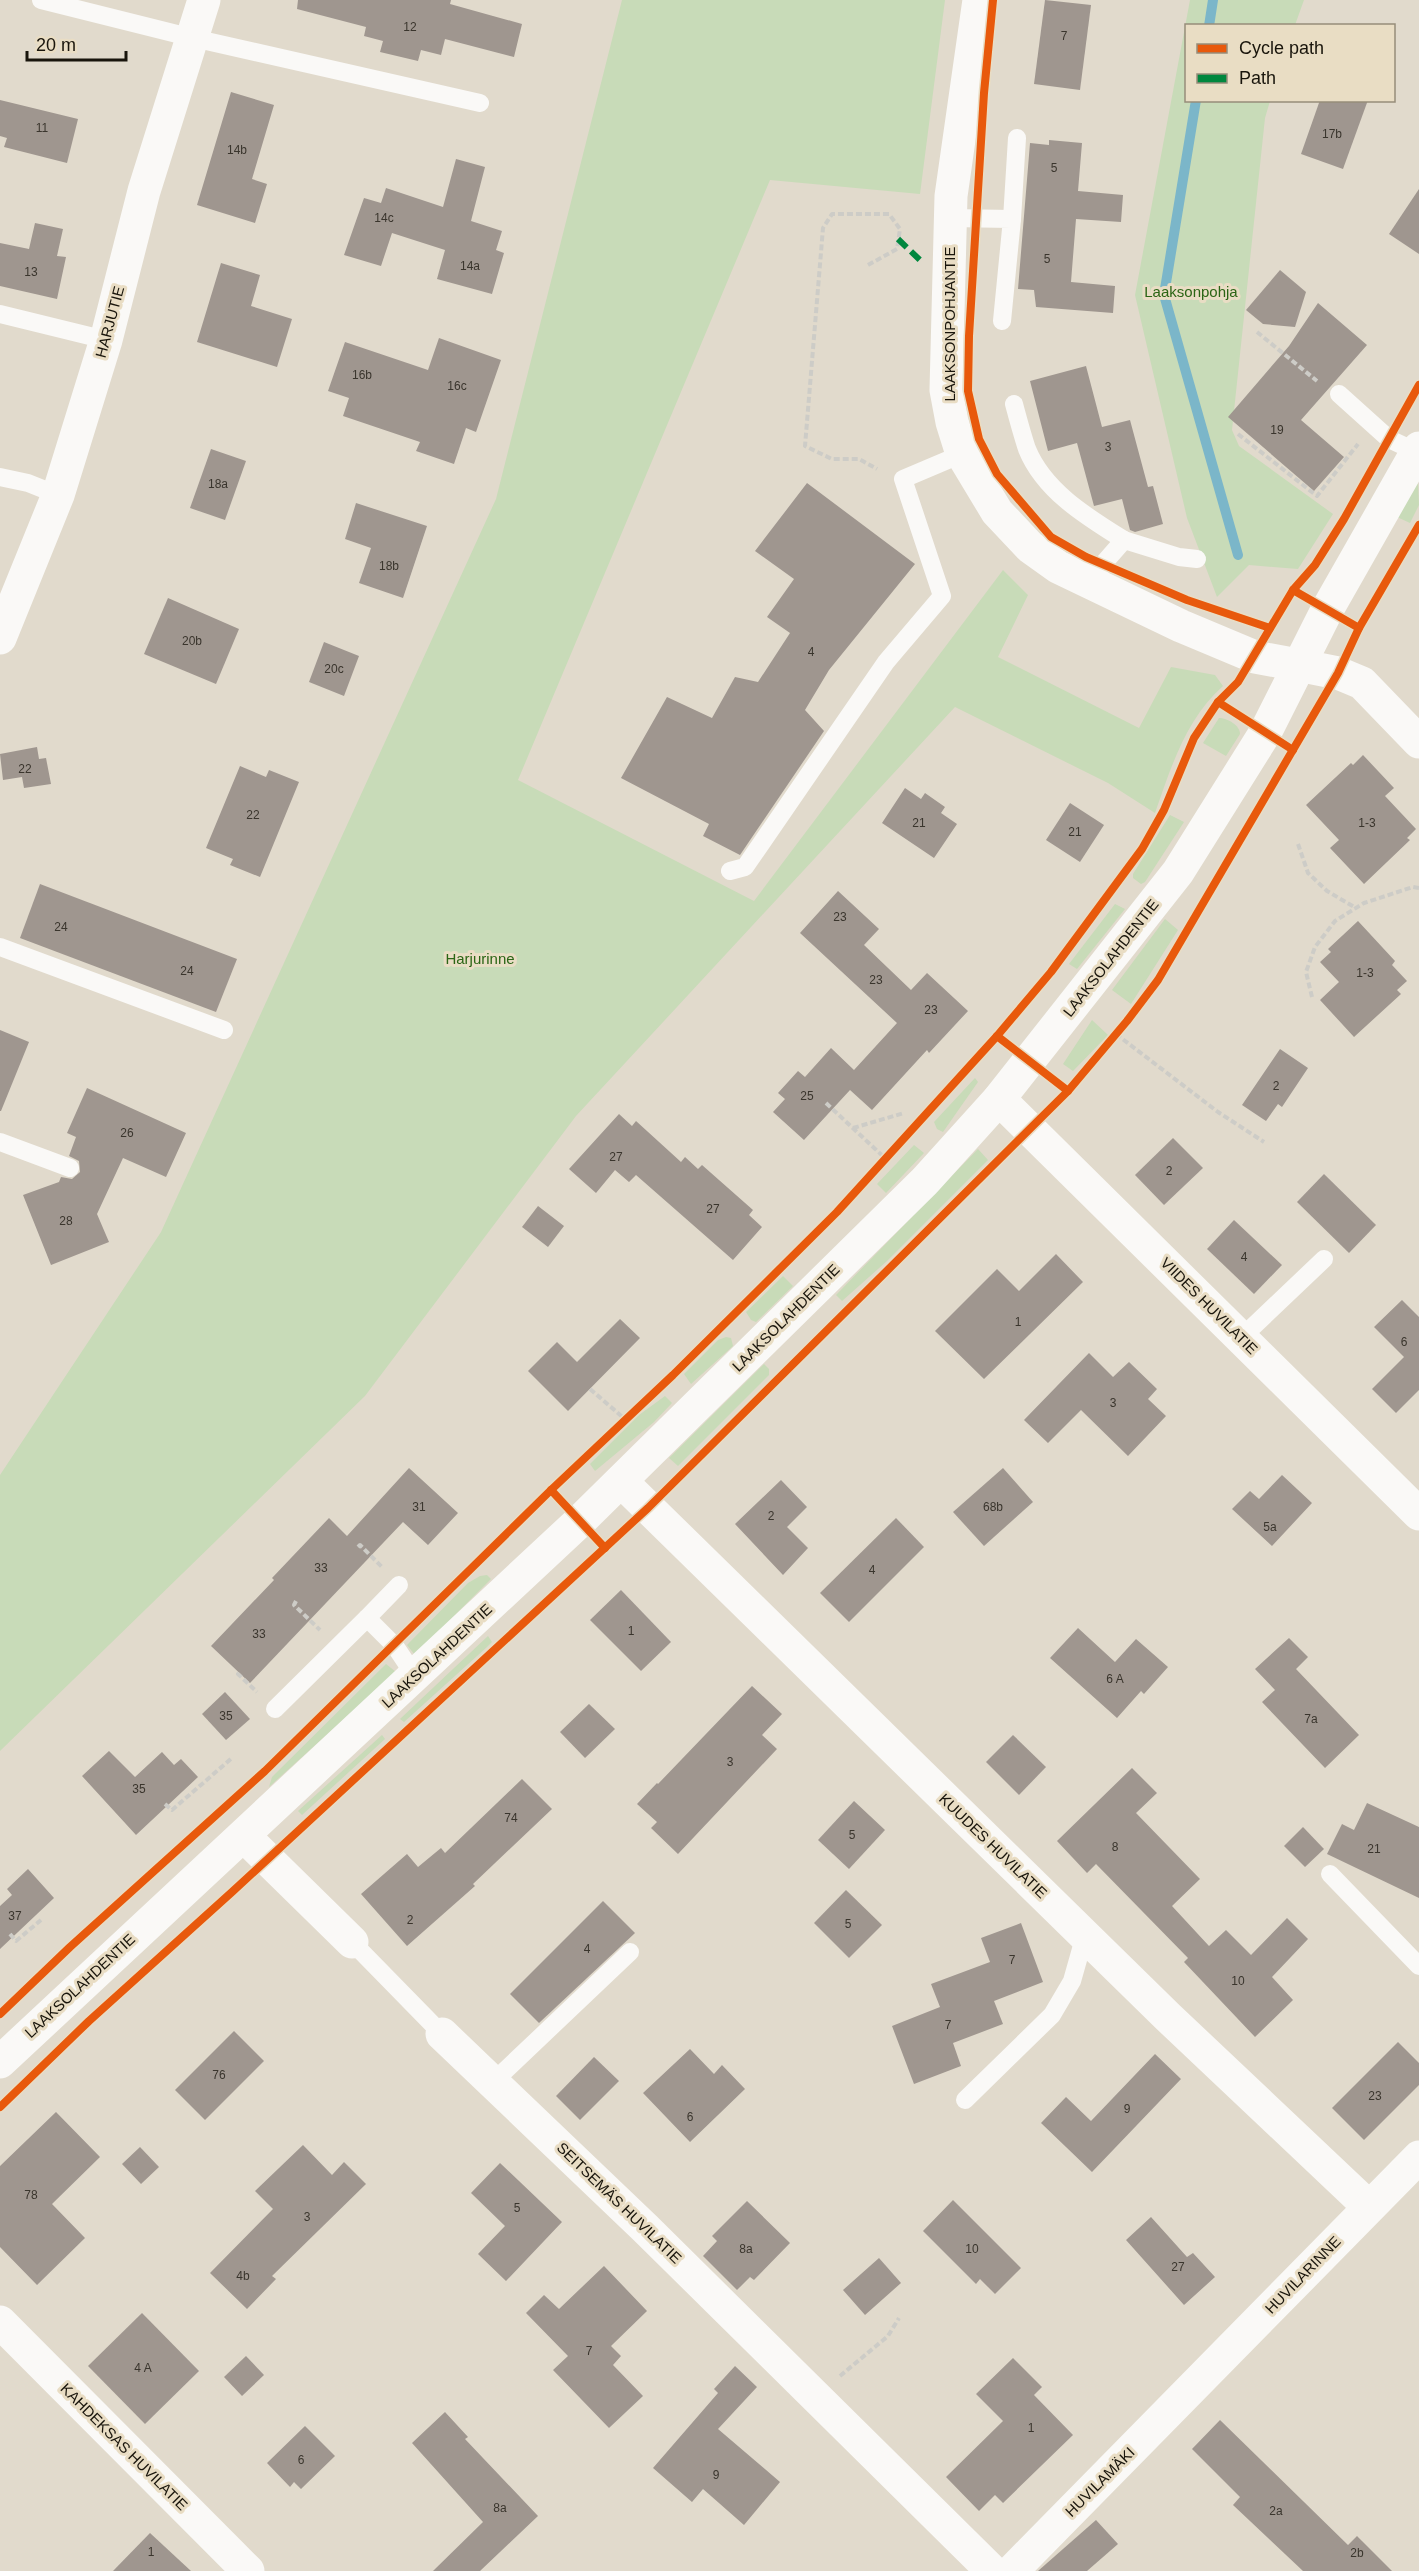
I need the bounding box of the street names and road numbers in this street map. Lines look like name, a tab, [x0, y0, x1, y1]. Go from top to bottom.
street label: LAAKSONPOHJANTIE	[941, 246, 958, 402]
street label: HARJUTIE	[92, 284, 127, 359]
street label: LAAKSOLAHDENTIE	[1060, 896, 1162, 1020]
street label: VIIDES HUVILATIE	[1157, 1254, 1261, 1358]
street label: LAAKSOLAHDENTIE	[729, 1261, 843, 1375]
street label: LAAKSOLAHDENTIE	[378, 1600, 495, 1711]
street label: KUUDES HUVILATIE	[936, 1790, 1051, 1901]
street label: LAAKSOLAHDENTIE	[21, 1930, 138, 2041]
street label: SEITSEMÄS HUVILATIE	[554, 2139, 685, 2267]
street label: HUVILARINNE	[1261, 2232, 1344, 2317]
street label: KAHDEKSAS HUVILATIE	[57, 2380, 191, 2514]
street label: HUVILAMÄKI	[1062, 2444, 1138, 2520]

